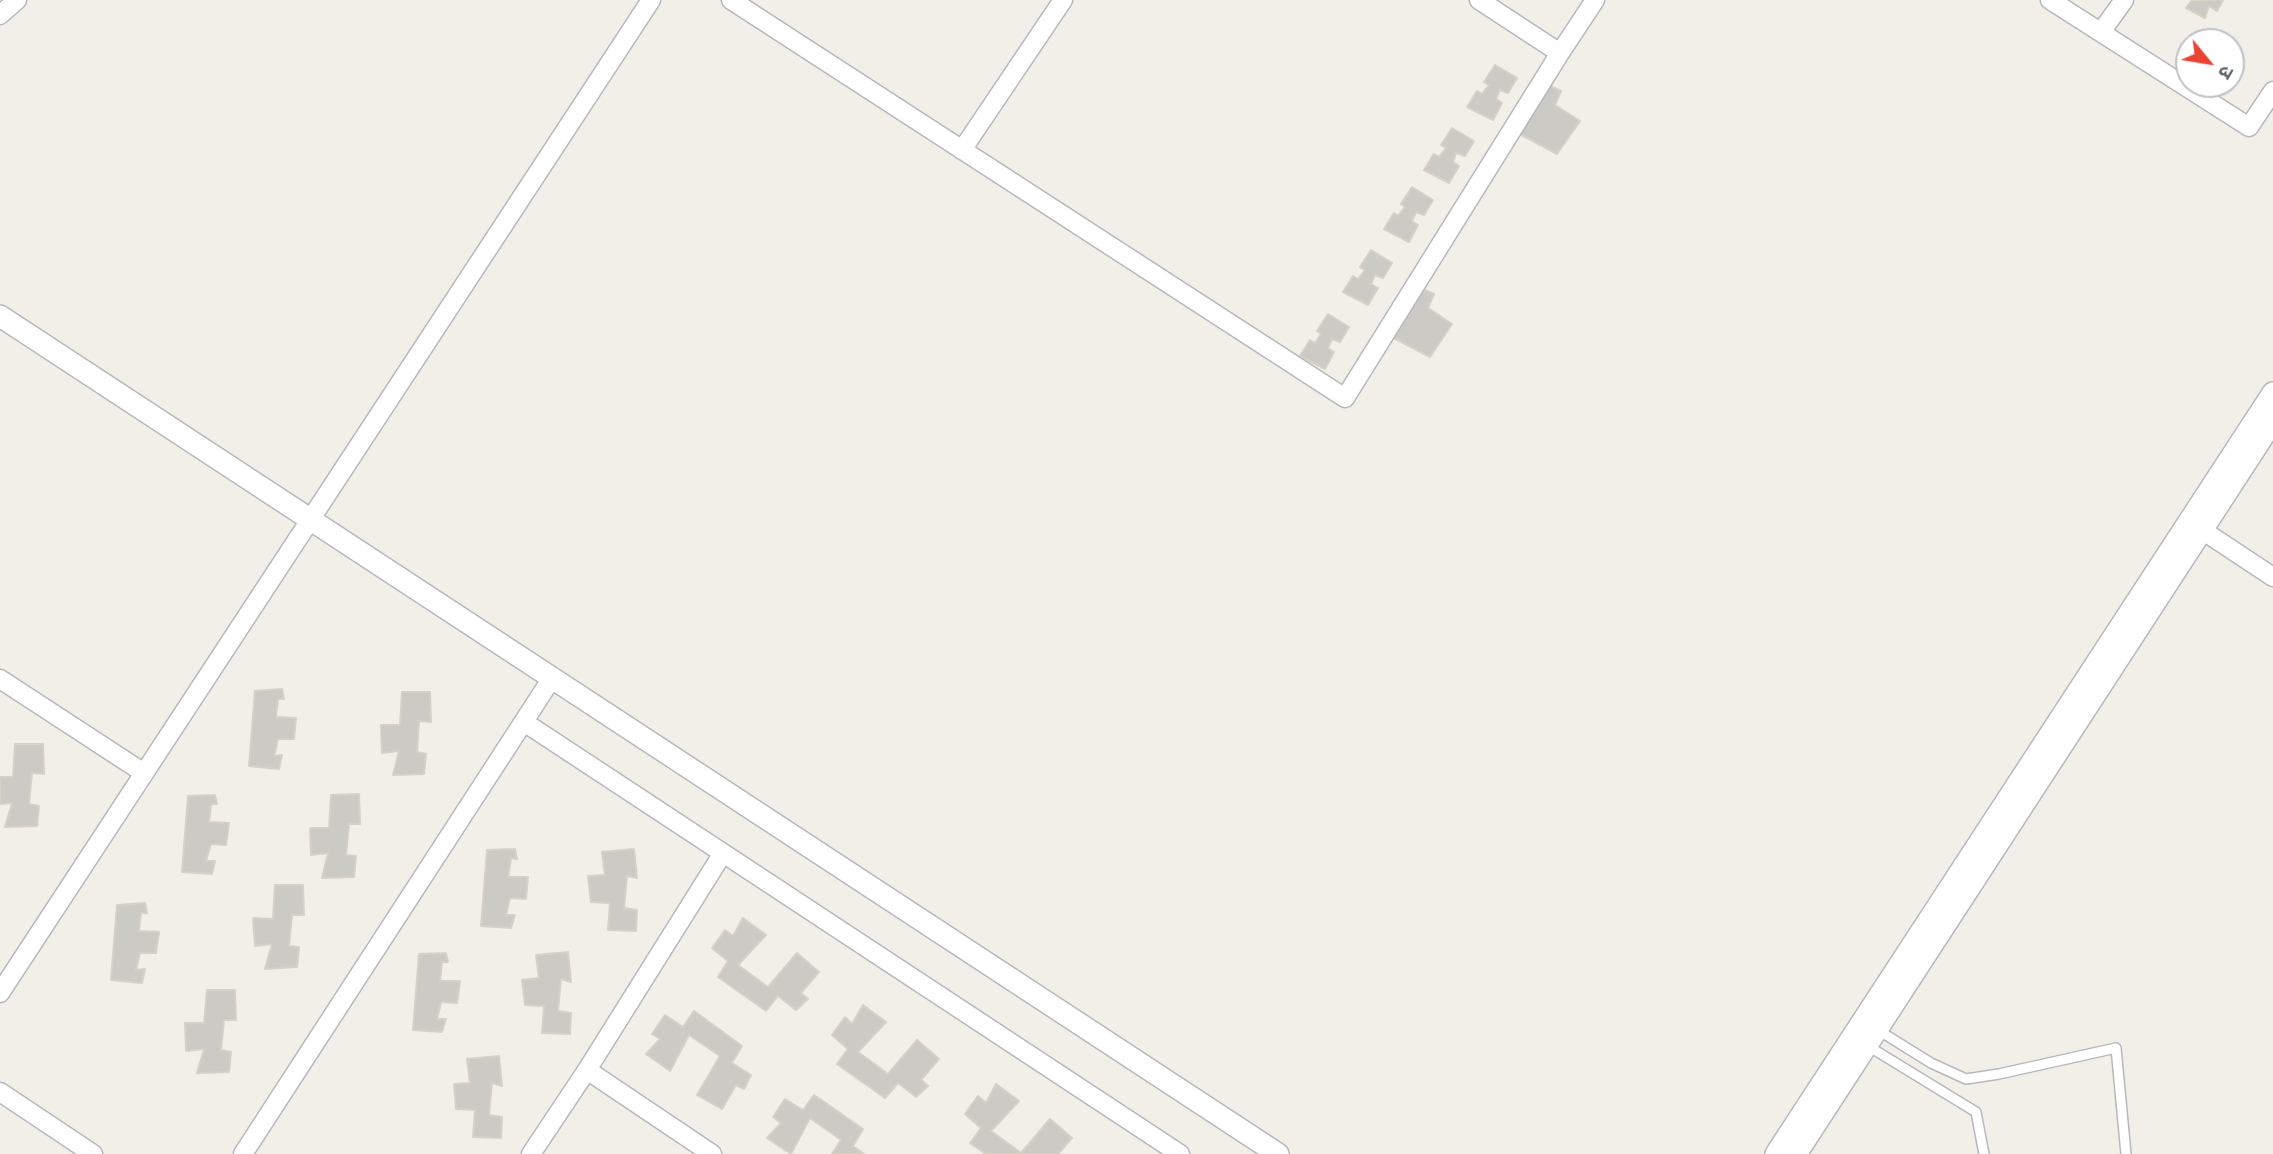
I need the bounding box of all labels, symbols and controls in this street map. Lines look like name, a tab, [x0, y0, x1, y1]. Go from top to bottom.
north arrow	[2175, 28, 2245, 98]
text: उ	[2214, 62, 2239, 83]

